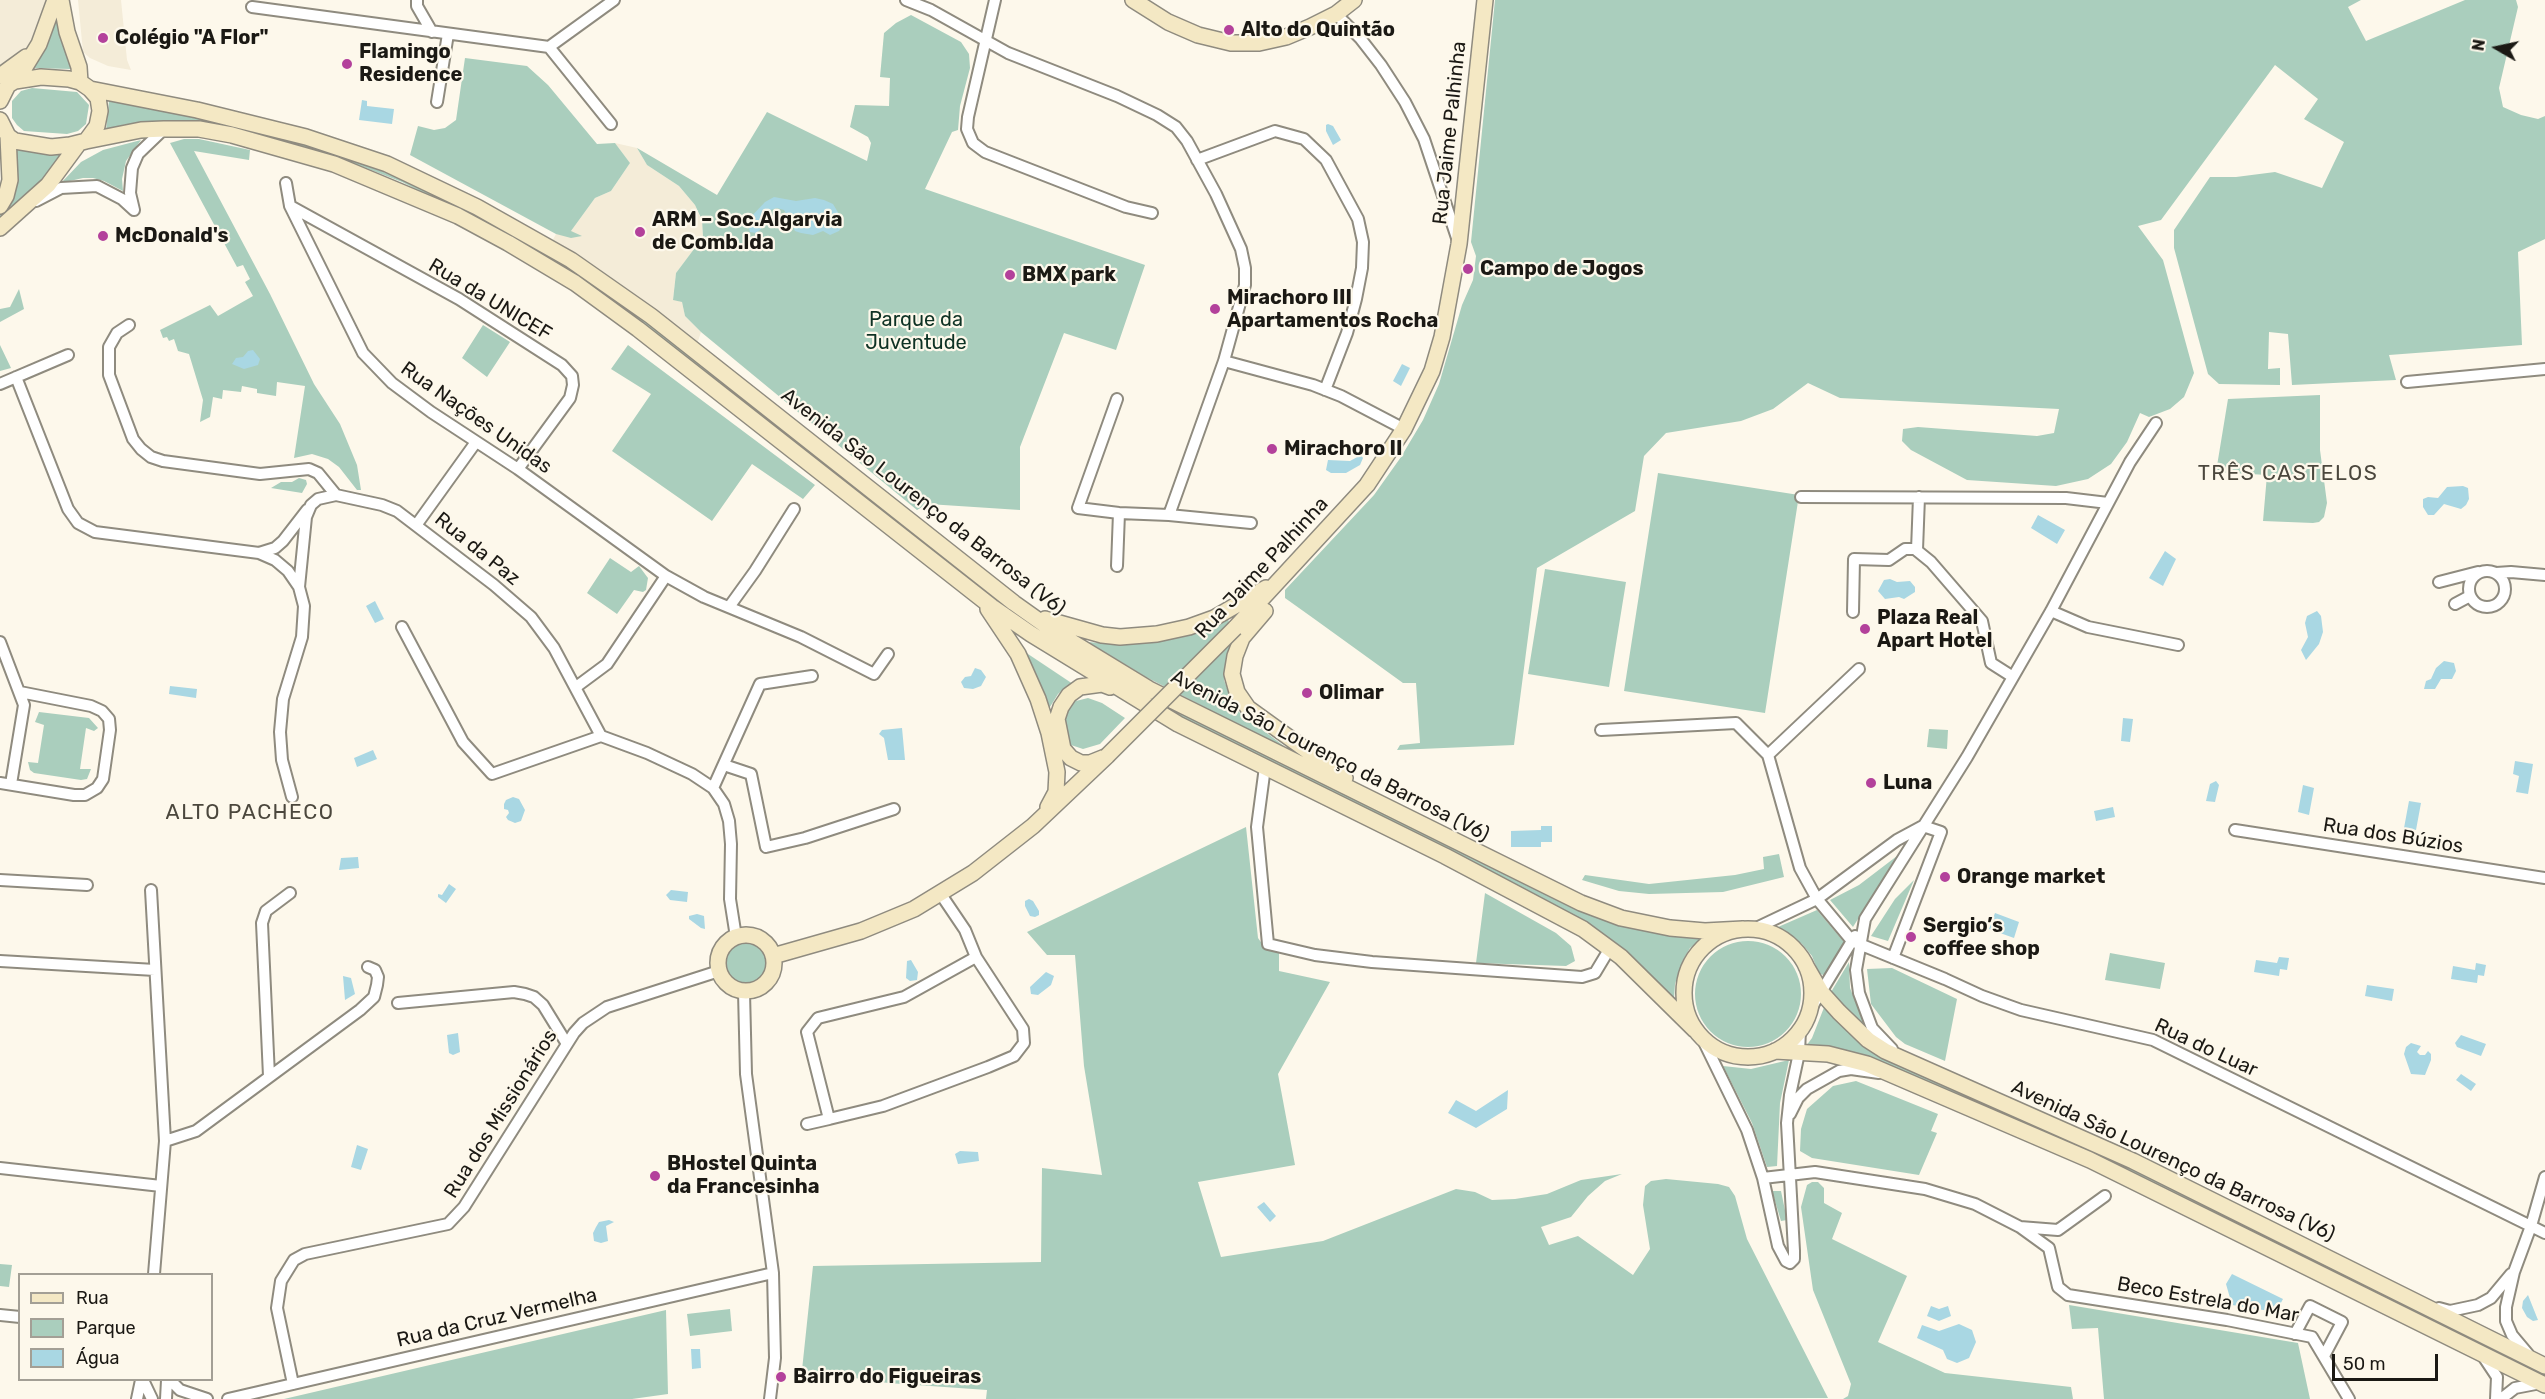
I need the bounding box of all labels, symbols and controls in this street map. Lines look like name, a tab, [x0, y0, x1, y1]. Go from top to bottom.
place label: Alto do Quintão	[1241, 18, 1395, 42]
north arrow	[2467, 18, 2527, 78]
marker: Alto do Quintão	[1222, 23, 1236, 37]
place label: Colégio "A Flor"	[115, 26, 269, 50]
marker: Colégio "A Flor"	[96, 31, 110, 45]
text: N	[2468, 38, 2489, 52]
place label: Flamingo Residence	[359, 40, 462, 87]
street label: Rua Jaime Palhinha	[1428, 40, 1472, 226]
marker: Flamingo Residence	[340, 57, 354, 71]
place label: ARM – Soc.Algarvia de Comb.lda	[652, 208, 843, 255]
place label: McDonald's	[115, 224, 228, 248]
marker: ARM – Soc.Algarvia de Comb.lda	[633, 225, 647, 239]
marker: McDonald's	[96, 229, 110, 243]
street label: Rua da UNICEF	[424, 254, 556, 346]
place label: Campo de Jogos	[1480, 257, 1644, 281]
marker: Campo de Jogos	[1461, 262, 1475, 276]
place label: BMX park	[1022, 263, 1116, 287]
marker: BMX park	[1003, 268, 1017, 282]
place label: Mirachoro III Apartamentos Rocha	[1227, 286, 1438, 333]
marker: Mirachoro III Apartamentos Rocha	[1208, 302, 1222, 316]
park label: Parque da Juventude	[865, 308, 967, 355]
street label: Rua Nações Unidas	[396, 357, 556, 479]
street label: Avenida São Lourenço da Barrosa (V6)	[776, 384, 1070, 620]
place label: Mirachoro II	[1284, 437, 1402, 461]
marker: Mirachoro II	[1265, 442, 1279, 456]
district label: TRÊS CASTELOS	[2198, 461, 2378, 487]
street label: Rua Jaime Palhinha	[1190, 492, 1334, 644]
street label: Rua da Paz	[430, 507, 524, 591]
place label: Plaza Real Apart Hotel	[1877, 606, 1992, 653]
marker: Plaza Real Apart Hotel	[1858, 622, 1872, 636]
street label: Avenida São Lourenço da Barrosa (V6)	[1167, 665, 1493, 847]
place label: Olimar	[1319, 681, 1384, 705]
marker: Olimar	[1300, 686, 1314, 700]
place label: Luna	[1883, 771, 1932, 795]
marker: Luna	[1864, 776, 1878, 790]
district label: ALTO PACHECO	[166, 800, 334, 826]
street label: Rua dos Búzios	[2321, 813, 2465, 859]
place label: Orange market	[1957, 865, 2105, 889]
marker: Orange market	[1938, 870, 1952, 884]
place label: Sergio’s coffee shop	[1923, 914, 2040, 961]
marker: Sergio’s coffee shop	[1904, 930, 1918, 944]
street label: Rua do Luar	[2151, 1014, 2261, 1082]
street label: Rua dos Missionários	[439, 1025, 563, 1203]
street label: Avenida São Lourenço da Barrosa (V6)	[2007, 1075, 2339, 1247]
place label: BHostel Quinta da Francesinha	[667, 1152, 820, 1199]
marker: BHostel Quinta da Francesinha	[648, 1169, 662, 1183]
street label: Beco Estrela do Mar	[2115, 1272, 2301, 1328]
legend	[18, 1273, 213, 1381]
street label: Rua da Cruz Vermelha	[394, 1283, 600, 1353]
text: Rua	[76, 1287, 109, 1309]
text: Parque	[76, 1317, 136, 1339]
scale bar	[2335, 1342, 2442, 1380]
text: Água	[76, 1347, 119, 1369]
text: 50 m	[2343, 1353, 2386, 1375]
place label: Bairro do Figueiras	[793, 1365, 981, 1389]
marker: Bairro do Figueiras	[774, 1370, 788, 1384]

